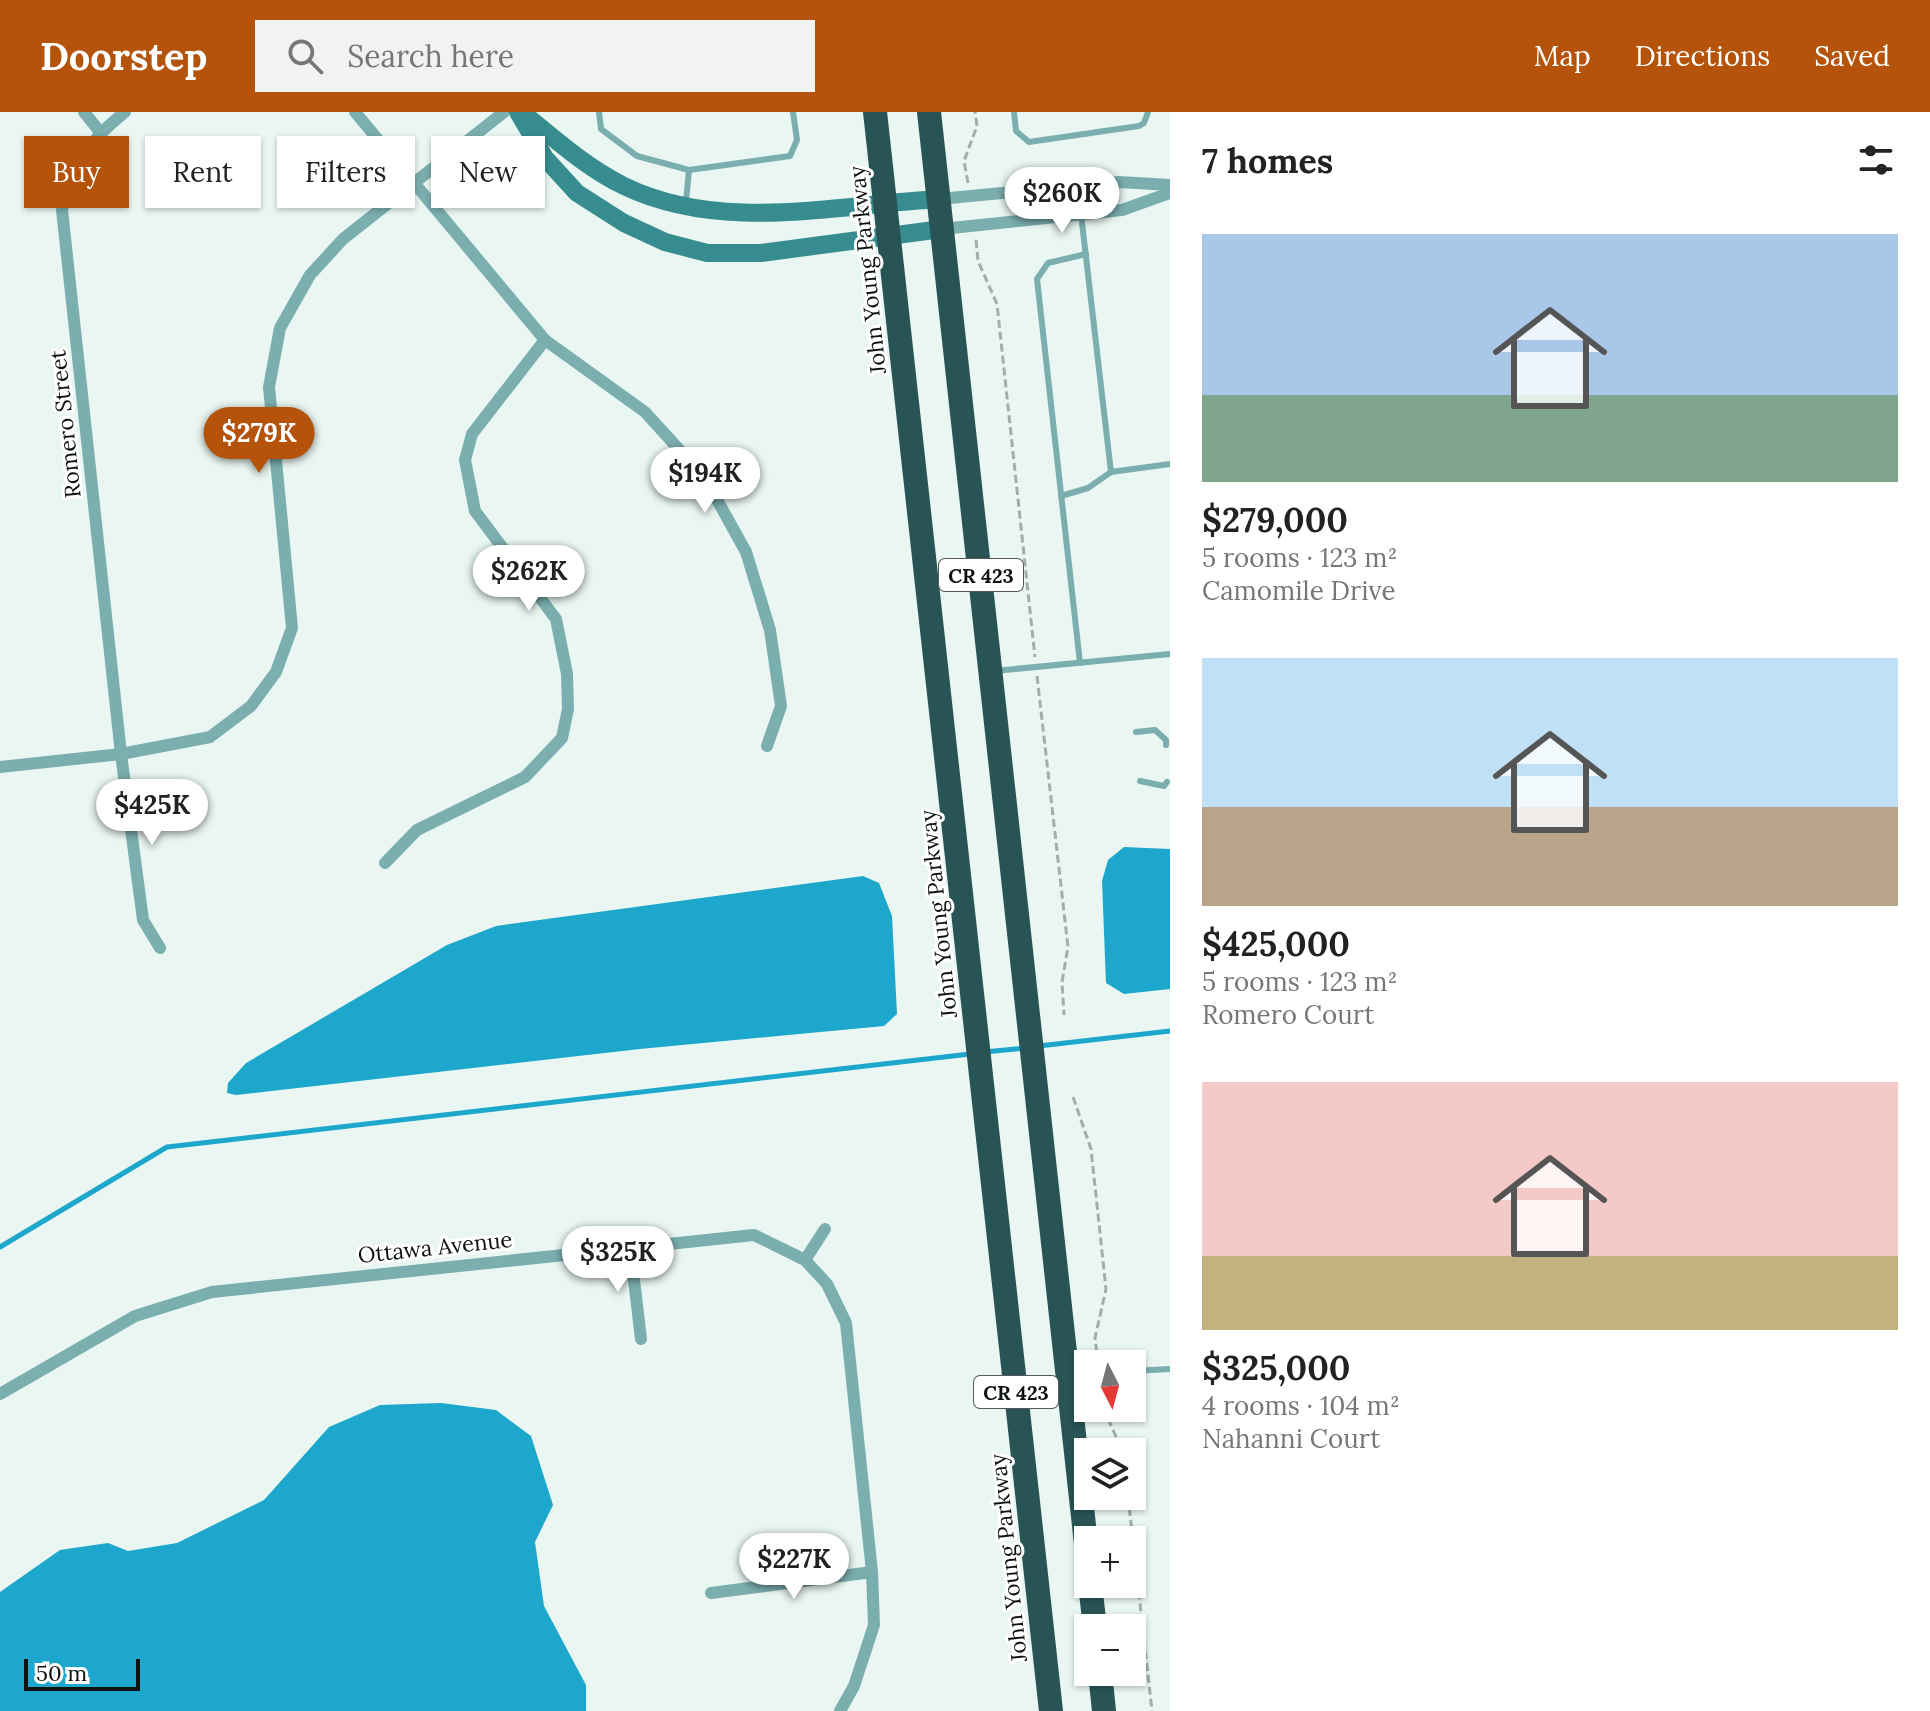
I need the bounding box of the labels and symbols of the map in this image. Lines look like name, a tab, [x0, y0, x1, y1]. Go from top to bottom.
street label: John Young Parkway	[842, 164, 892, 376]
pin: $260K	[1006, 167, 1118, 235]
street label: Romero Street	[43, 348, 87, 499]
pin: $279K	[203, 407, 315, 475]
pin: $194K	[649, 447, 761, 515]
pin: $262K	[473, 545, 585, 613]
road number: CR 423	[939, 559, 1023, 591]
pin: $425K	[96, 779, 208, 847]
street label: John Young Parkway	[913, 808, 963, 1020]
street label: Ottawa Avenue	[356, 1225, 514, 1269]
pin: $325K	[562, 1226, 674, 1294]
north arrow	[1074, 1350, 1146, 1422]
road number: CR 423	[974, 1376, 1058, 1408]
street label: John Young Parkway	[983, 1452, 1033, 1664]
pin: $227K	[738, 1533, 850, 1601]
scale bar	[24, 1655, 140, 1691]

